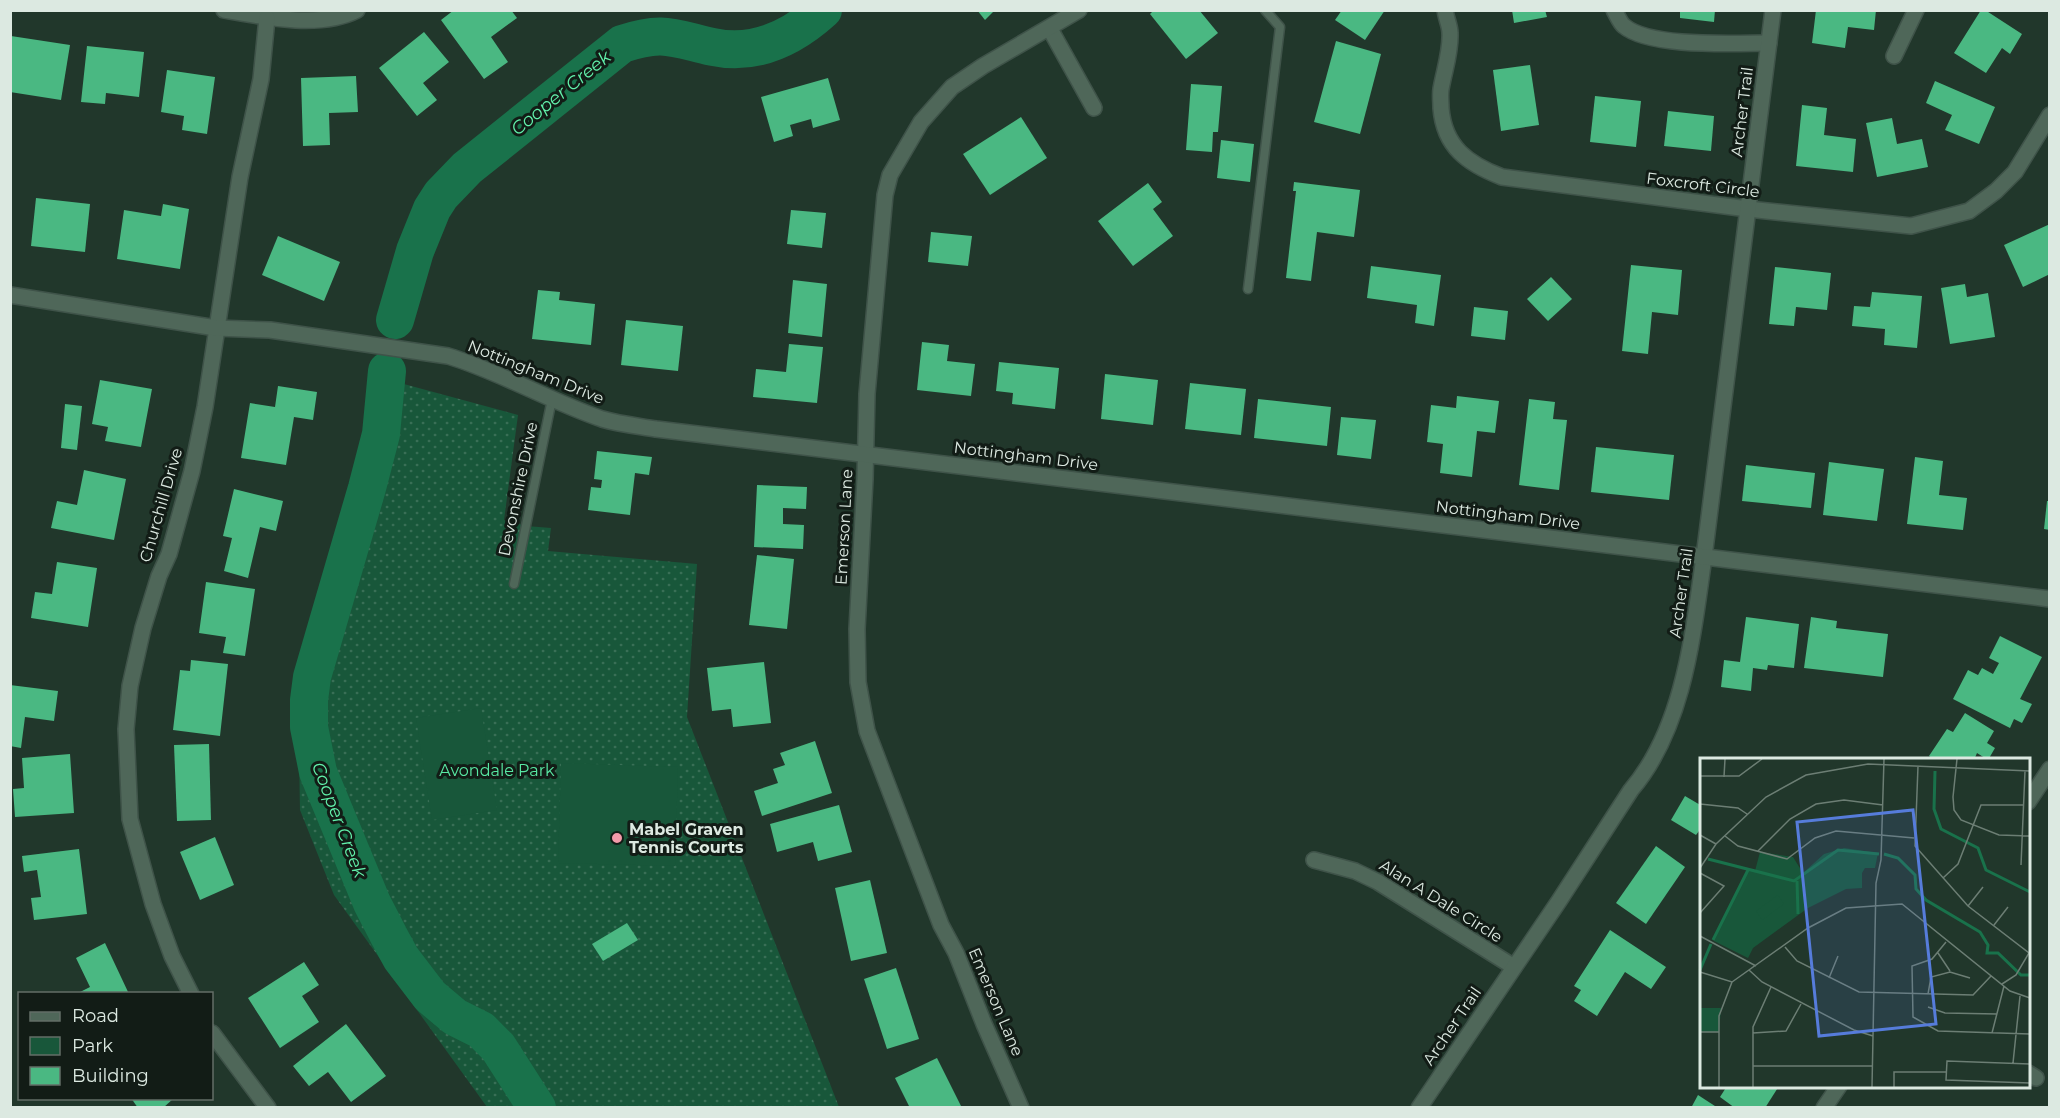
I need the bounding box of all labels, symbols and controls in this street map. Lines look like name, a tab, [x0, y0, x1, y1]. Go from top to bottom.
water label: Cooper Creek	[506, 45, 617, 140]
street label: Archer Trail	[1727, 66, 1757, 158]
street label: Foxcroft Circle	[1645, 169, 1761, 201]
street label: Nottingham Drive	[465, 336, 607, 408]
street label: Devonshire Drive	[494, 420, 542, 558]
street label: Nottingham Drive	[953, 438, 1099, 474]
street label: Churchill Drive	[136, 446, 186, 564]
street label: Emerson Lane	[831, 469, 857, 585]
street label: Nottingham Drive	[1435, 497, 1581, 533]
street label: Archer Trail	[1665, 547, 1697, 639]
inset map	[1700, 758, 2030, 1088]
water label: Cooper Creek	[307, 759, 372, 882]
park label: Avondale Park	[439, 761, 555, 780]
place label: Mabel Graven Tennis Courts	[629, 820, 744, 857]
marker: Mabel Graven Tennis Courts	[610, 831, 624, 845]
street label: Alan A Dale Circle	[1376, 855, 1506, 947]
street label: Emerson Lane	[965, 945, 1027, 1059]
street label: Archer Trail	[1419, 983, 1485, 1069]
legend	[18, 992, 213, 1100]
text: Road	[72, 1005, 119, 1027]
text: Park	[72, 1035, 113, 1057]
text: Building	[72, 1065, 149, 1087]

